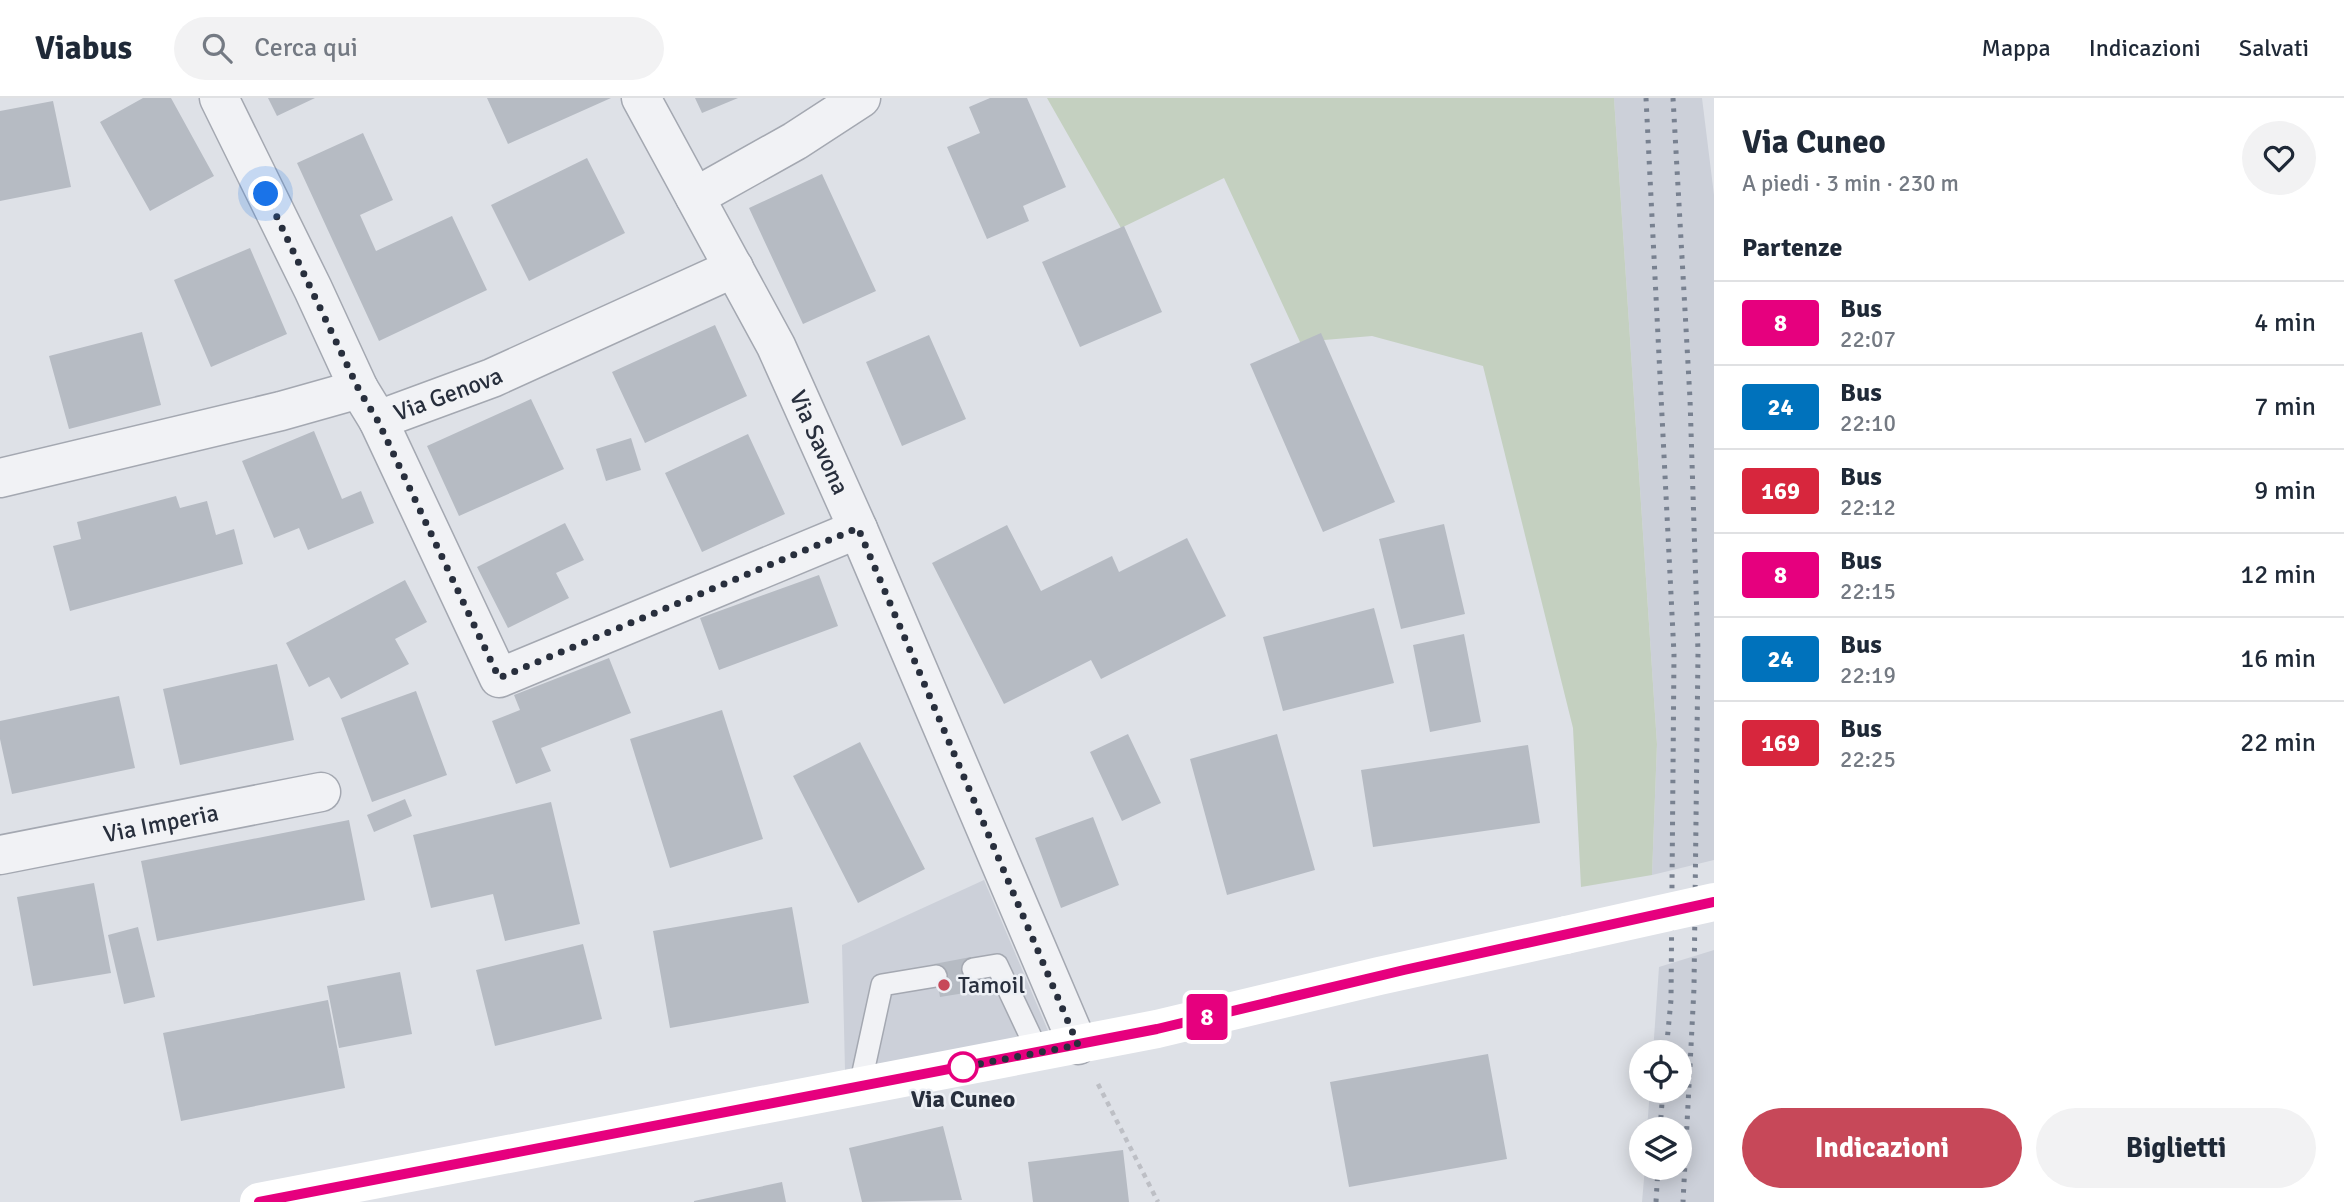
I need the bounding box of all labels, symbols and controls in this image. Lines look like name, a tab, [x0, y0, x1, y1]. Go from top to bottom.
search box	[174, 17, 664, 80]
text: Viabus	[35, 28, 132, 69]
icon: search	[198, 29, 236, 67]
text: Cerca qui	[254, 32, 358, 64]
text: Mappa	[1982, 33, 2051, 63]
text: Indicazioni	[2089, 33, 2201, 63]
text: Salvati	[2239, 33, 2309, 63]
button: heart	[2242, 121, 2316, 195]
text: Via Cuneo	[1742, 122, 1886, 163]
text: A piedi · 3 min · 230 m	[1742, 169, 1959, 198]
your location	[248, 176, 283, 211]
text: Partenze	[1742, 232, 1842, 264]
text: Bus	[1840, 293, 1882, 325]
text: 4 min	[2254, 307, 2316, 339]
text: 8	[1774, 308, 1787, 338]
text: 22:07	[1840, 325, 1896, 354]
street label: Via Genova	[390, 360, 507, 428]
text: Bus	[1840, 377, 1882, 409]
street label: Via Savona	[783, 385, 856, 499]
text: 7 min	[2254, 391, 2316, 423]
text: 24	[1768, 392, 1793, 422]
text: 22:10	[1840, 409, 1896, 438]
text: Bus	[1840, 461, 1882, 493]
text: 9 min	[2254, 475, 2316, 507]
text: 169	[1761, 476, 1800, 506]
text: 22:12	[1840, 493, 1896, 522]
text: Bus	[1840, 545, 1882, 577]
text: 12 min	[2240, 559, 2316, 591]
text: 8	[1774, 560, 1787, 590]
text: 22:15	[1840, 577, 1896, 606]
text: Bus	[1840, 629, 1882, 661]
text: 16 min	[2240, 643, 2316, 675]
text: 24	[1768, 644, 1793, 674]
text: 22:19	[1840, 661, 1896, 690]
text: Bus	[1840, 713, 1882, 745]
text: 22 min	[2240, 727, 2316, 759]
text: 169	[1761, 728, 1800, 758]
text: 22:25	[1840, 745, 1896, 774]
street label: Via Imperia	[101, 797, 221, 849]
place label: Tamoil	[958, 970, 1025, 1000]
marker: Tamoil	[936, 977, 952, 993]
line badge: 8	[1184, 994, 1230, 1040]
text: 8	[1201, 1002, 1213, 1032]
map controls	[1629, 1040, 1692, 1180]
button: locate	[1629, 1040, 1692, 1103]
marker: Via Cuneo	[948, 1052, 978, 1082]
place label: Via Cuneo	[911, 1084, 1015, 1114]
button: Indicazioni	[1742, 1108, 2022, 1188]
button: Biglietti	[2036, 1108, 2316, 1188]
button: layers	[1629, 1117, 1692, 1180]

